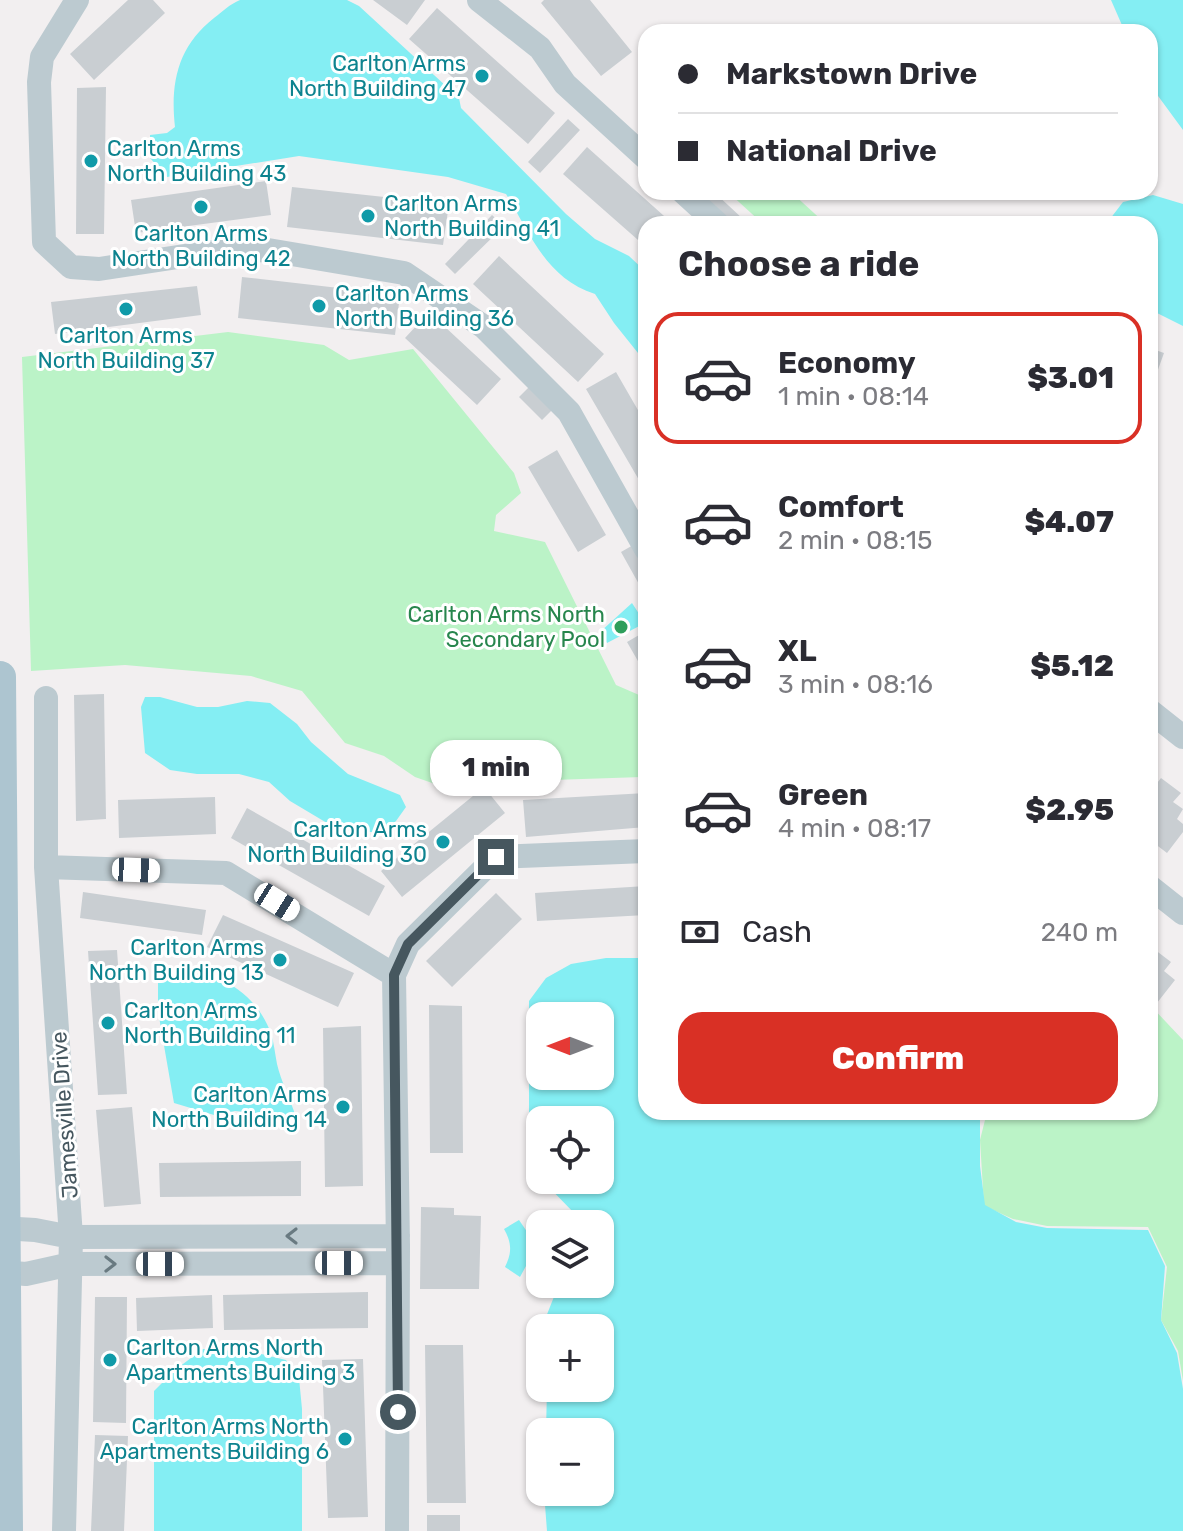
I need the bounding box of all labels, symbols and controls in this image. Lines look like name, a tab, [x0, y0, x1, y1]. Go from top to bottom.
place label: Carlton Arms North Building 47	[289, 50, 466, 102]
text: Markstown Drive	[726, 56, 977, 92]
marker: Carlton Arms North Building 47	[473, 67, 491, 85]
text: National Drive	[726, 133, 937, 169]
place label: Carlton Arms North Building 43	[107, 135, 286, 187]
marker: Carlton Arms North Building 43	[82, 152, 100, 170]
place label: Carlton Arms North Building 41	[384, 190, 559, 242]
marker: Carlton Arms North Building 42	[192, 198, 210, 216]
marker: Carlton Arms North Building 41	[359, 207, 377, 225]
place label: Carlton Arms North Building 42	[111, 220, 291, 272]
text: Choose a ride	[678, 242, 919, 285]
place label: Carlton Arms North Building 36	[335, 280, 514, 332]
marker: Carlton Arms North Building 36	[310, 297, 328, 315]
marker: Carlton Arms North Building 37	[117, 300, 135, 318]
place label: Carlton Arms North Building 37	[37, 322, 215, 374]
icon: car	[682, 342, 754, 414]
text: Economy	[778, 345, 916, 381]
text: $3.01	[1027, 360, 1114, 396]
text: 1 min · 08:14	[778, 381, 929, 412]
icon: car	[682, 486, 754, 558]
text: Comfort	[778, 489, 904, 525]
text: $4.07	[1024, 504, 1114, 540]
text: 2 min · 08:15	[778, 525, 932, 556]
place label: Carlton Arms North Secondary Pool	[408, 601, 605, 653]
marker: Carlton Arms North Secondary Pool	[612, 618, 630, 636]
icon: car	[682, 630, 754, 702]
text: XL	[778, 633, 817, 669]
text: $5.12	[1030, 648, 1114, 684]
text: 3 min · 08:16	[778, 669, 933, 700]
callout: 1 min	[430, 741, 562, 797]
text: 1 min	[462, 752, 530, 783]
icon: car	[682, 774, 754, 846]
text: Green	[778, 777, 868, 813]
text: $2.95	[1025, 792, 1114, 828]
text: 4 min · 08:17	[778, 813, 931, 844]
place label: Carlton Arms North Building 30	[247, 816, 427, 868]
marker: Carlton Arms North Building 30	[434, 833, 452, 851]
route end	[478, 839, 514, 875]
car	[112, 857, 160, 883]
car	[250, 879, 304, 925]
icon: cash	[678, 910, 722, 954]
text: Cash	[742, 914, 812, 950]
text: 240 m	[1041, 917, 1118, 948]
place label: Carlton Arms North Building 13	[89, 934, 264, 986]
marker: Carlton Arms North Building 13	[271, 951, 289, 969]
place label: Carlton Arms North Building 11	[124, 997, 295, 1049]
north arrow	[526, 1002, 614, 1090]
map controls	[526, 1002, 614, 1506]
button: Confirm	[678, 1012, 1118, 1104]
marker: Carlton Arms North Building 11	[99, 1014, 117, 1032]
street label: Jamesville Drive	[45, 1030, 84, 1199]
place label: Carlton Arms North Building 14	[151, 1081, 327, 1133]
marker: Carlton Arms North Building 14	[334, 1098, 352, 1116]
button: locate	[526, 1106, 614, 1194]
button: layers	[526, 1210, 614, 1298]
one-way arrow	[285, 1227, 298, 1245]
car	[315, 1251, 363, 1275]
car	[136, 1252, 184, 1276]
one-way arrow	[104, 1255, 117, 1273]
button: +	[526, 1314, 614, 1402]
place label: Carlton Arms North Apartments Building 3	[126, 1334, 355, 1386]
marker: Carlton Arms North Apartments Building 3	[101, 1351, 119, 1369]
route start	[380, 1394, 416, 1430]
place label: Carlton Arms North Apartments Building 6	[100, 1413, 329, 1465]
button: −	[526, 1418, 614, 1506]
marker: Carlton Arms North Apartments Building 6	[336, 1430, 354, 1448]

